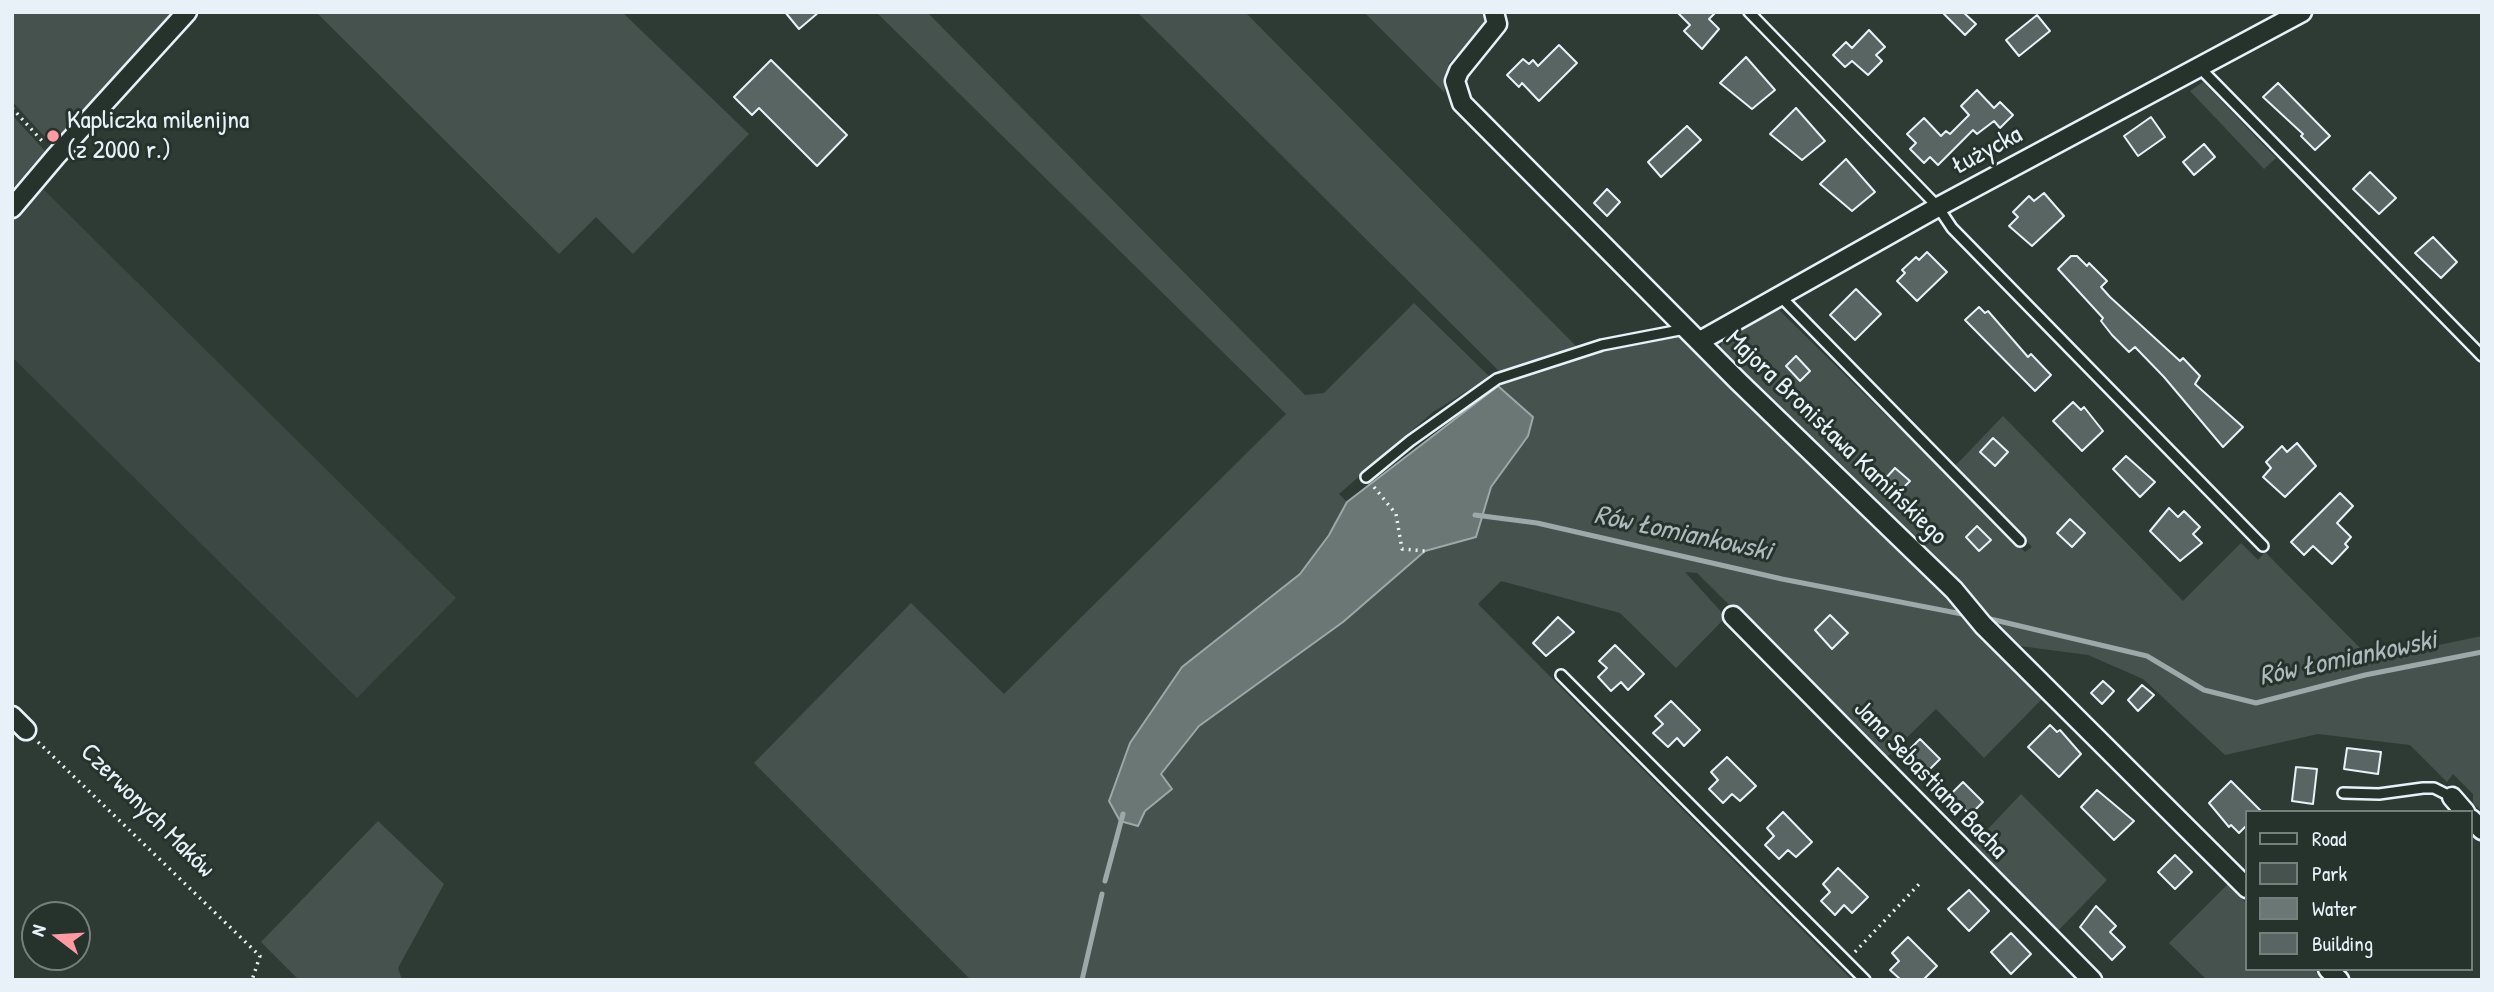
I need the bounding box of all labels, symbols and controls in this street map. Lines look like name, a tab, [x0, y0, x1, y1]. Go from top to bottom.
place label: Kapliczka milenijna (z 2000 r.)	[67, 105, 249, 166]
street label: Łużycka	[1946, 120, 2028, 182]
marker: Kapliczka milenijna (z 2000 r.)	[45, 128, 61, 144]
street label: Majora Bronisława Kamińskiego	[1719, 324, 1953, 552]
water label: Rów Łomiankowski	[1591, 499, 1775, 569]
water label: Rów Łomiankowski	[2256, 624, 2440, 694]
street label: Jana Sebastiana Bacha	[1846, 694, 2014, 866]
street label: Czerwonych Maków	[73, 737, 221, 885]
legend	[2246, 810, 2473, 971]
text: Road	[2312, 824, 2346, 853]
text: Park	[2312, 859, 2347, 888]
text: Water	[2312, 894, 2357, 923]
north arrow	[21, 901, 91, 971]
text: N	[24, 922, 52, 939]
text: Building	[2312, 929, 2373, 958]

